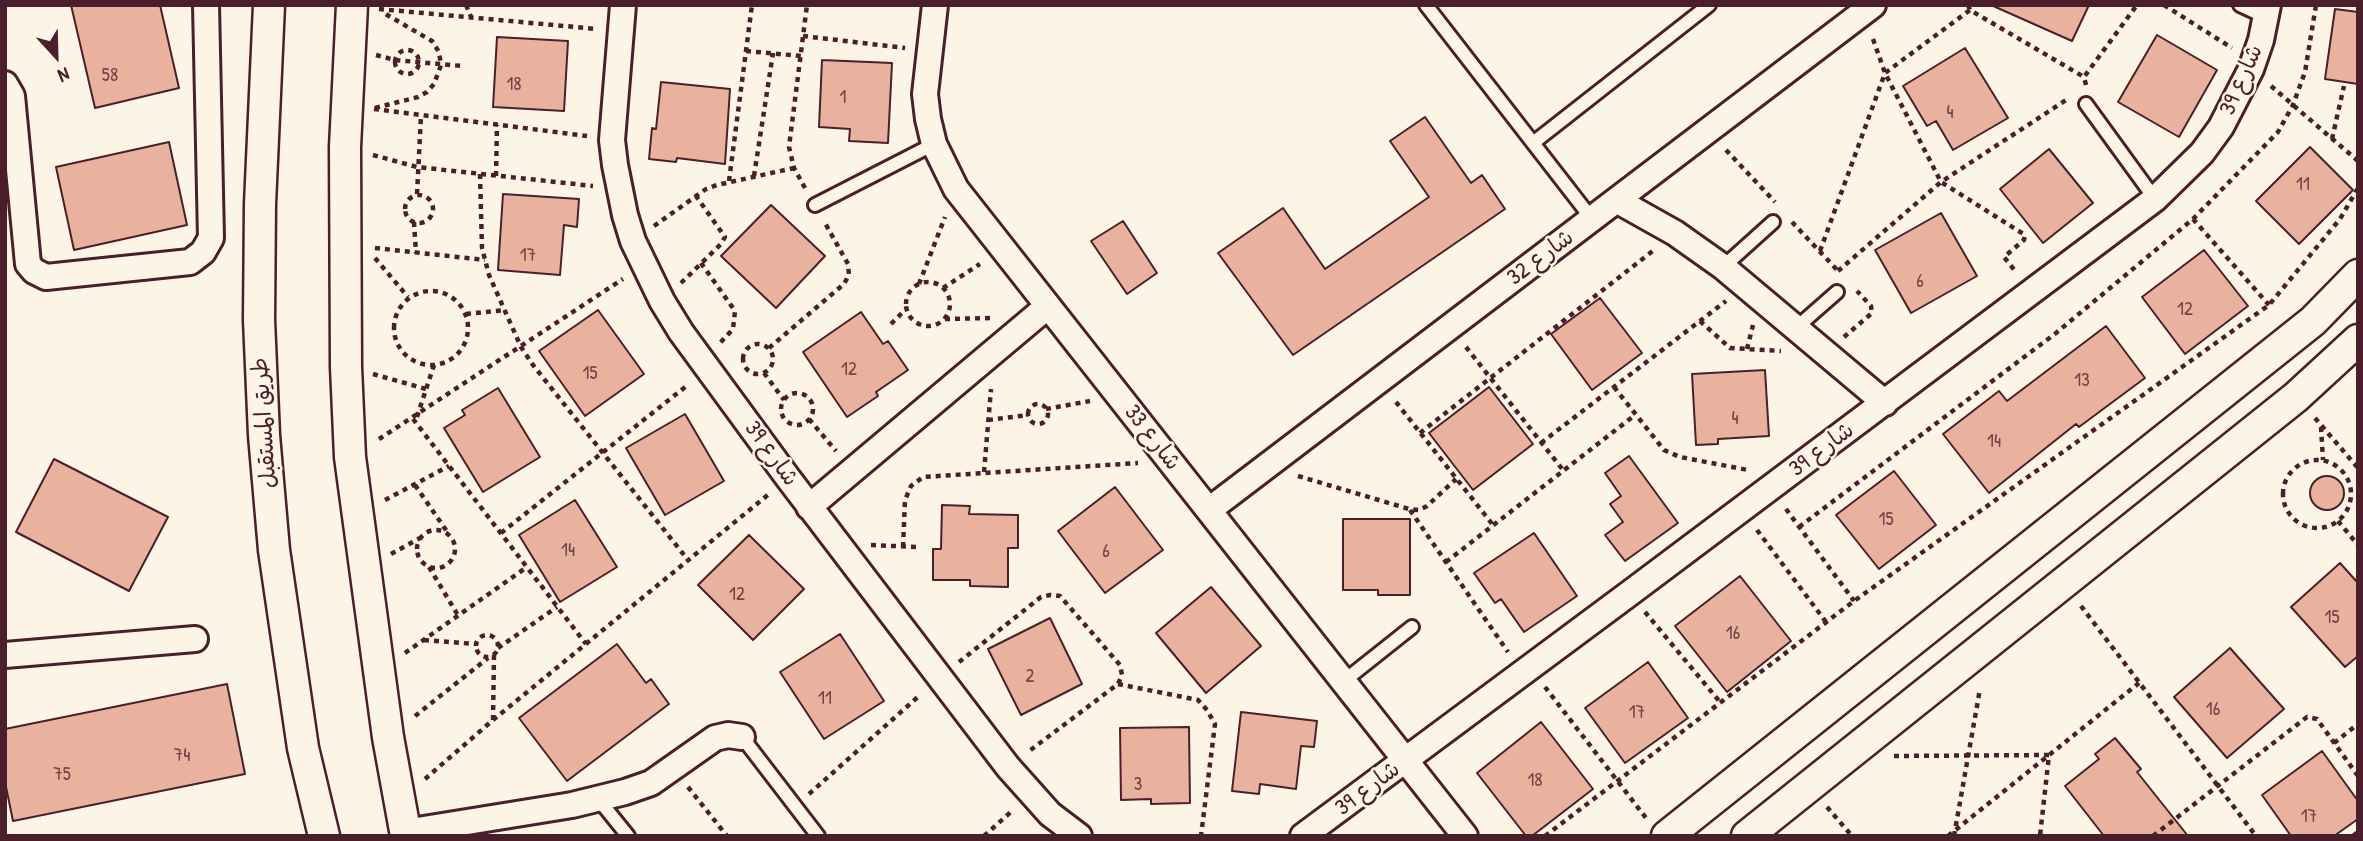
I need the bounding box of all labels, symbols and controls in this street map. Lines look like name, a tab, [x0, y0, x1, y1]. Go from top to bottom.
north arrow	[21, 21, 91, 91]
street label: شارع 39	[2214, 41, 2270, 119]
text: N	[54, 62, 73, 89]
house number: 58	[102, 65, 118, 87]
house number: 18	[506, 74, 522, 96]
house number: 1	[840, 87, 846, 109]
house number: 4	[1946, 102, 1954, 124]
house number: 11	[2296, 174, 2310, 196]
street label: شارع 32	[1502, 224, 1580, 292]
house number: 17	[520, 245, 536, 267]
house number: 6	[1916, 271, 1924, 293]
house number: 12	[2177, 299, 2193, 321]
street label: طريق المستقبل	[247, 357, 283, 489]
house number: 12	[841, 359, 857, 381]
house number: 15	[583, 363, 597, 385]
house number: 13	[2074, 370, 2090, 392]
street label: شارع 33	[1118, 400, 1186, 476]
house number: 4	[1731, 408, 1739, 430]
street label: شارع 39	[738, 416, 804, 492]
street label: شارع 39	[1784, 417, 1860, 483]
house number: 14	[1987, 431, 2001, 453]
house number: 15	[1879, 509, 1893, 531]
house number: 14	[561, 540, 575, 562]
house number: 6	[1102, 541, 1110, 563]
house number: 12	[729, 584, 745, 606]
house number: 15	[2325, 607, 2339, 629]
house number: 16	[1726, 623, 1740, 645]
house number: 2	[1026, 666, 1034, 688]
house number: 11	[818, 688, 832, 710]
house number: 16	[2206, 699, 2220, 721]
house number: 17	[1629, 702, 1645, 724]
house number: 74	[174, 745, 190, 767]
street label: شارع 39	[1330, 756, 1406, 822]
house number: 75	[53, 764, 71, 786]
house number: 18	[1527, 770, 1543, 792]
house number: 3	[1134, 774, 1142, 796]
house number: 17	[2301, 806, 2317, 828]

